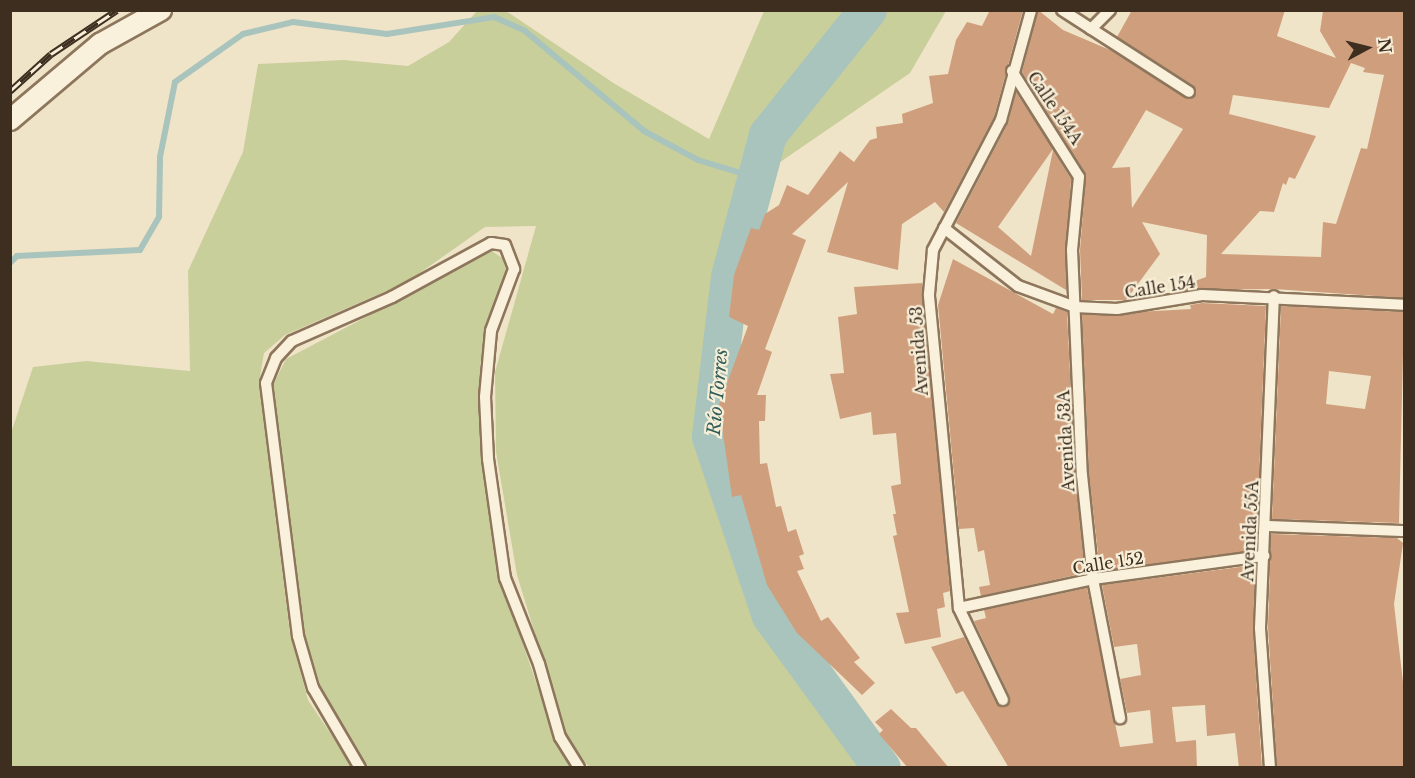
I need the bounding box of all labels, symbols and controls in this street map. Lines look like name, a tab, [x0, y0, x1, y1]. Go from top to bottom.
north arrow	[1337, 18, 1397, 78]
text: N	[1374, 37, 1396, 54]
street label: Calle 154A	[1024, 68, 1086, 148]
street label: Calle 154	[1123, 272, 1197, 302]
street label: Avenida 53	[906, 306, 932, 396]
water label: Río Torres	[703, 348, 733, 436]
street label: Avenida 53A	[1054, 390, 1078, 492]
street label: Avenida 55A	[1238, 480, 1262, 582]
street label: Calle 152	[1071, 548, 1145, 578]

